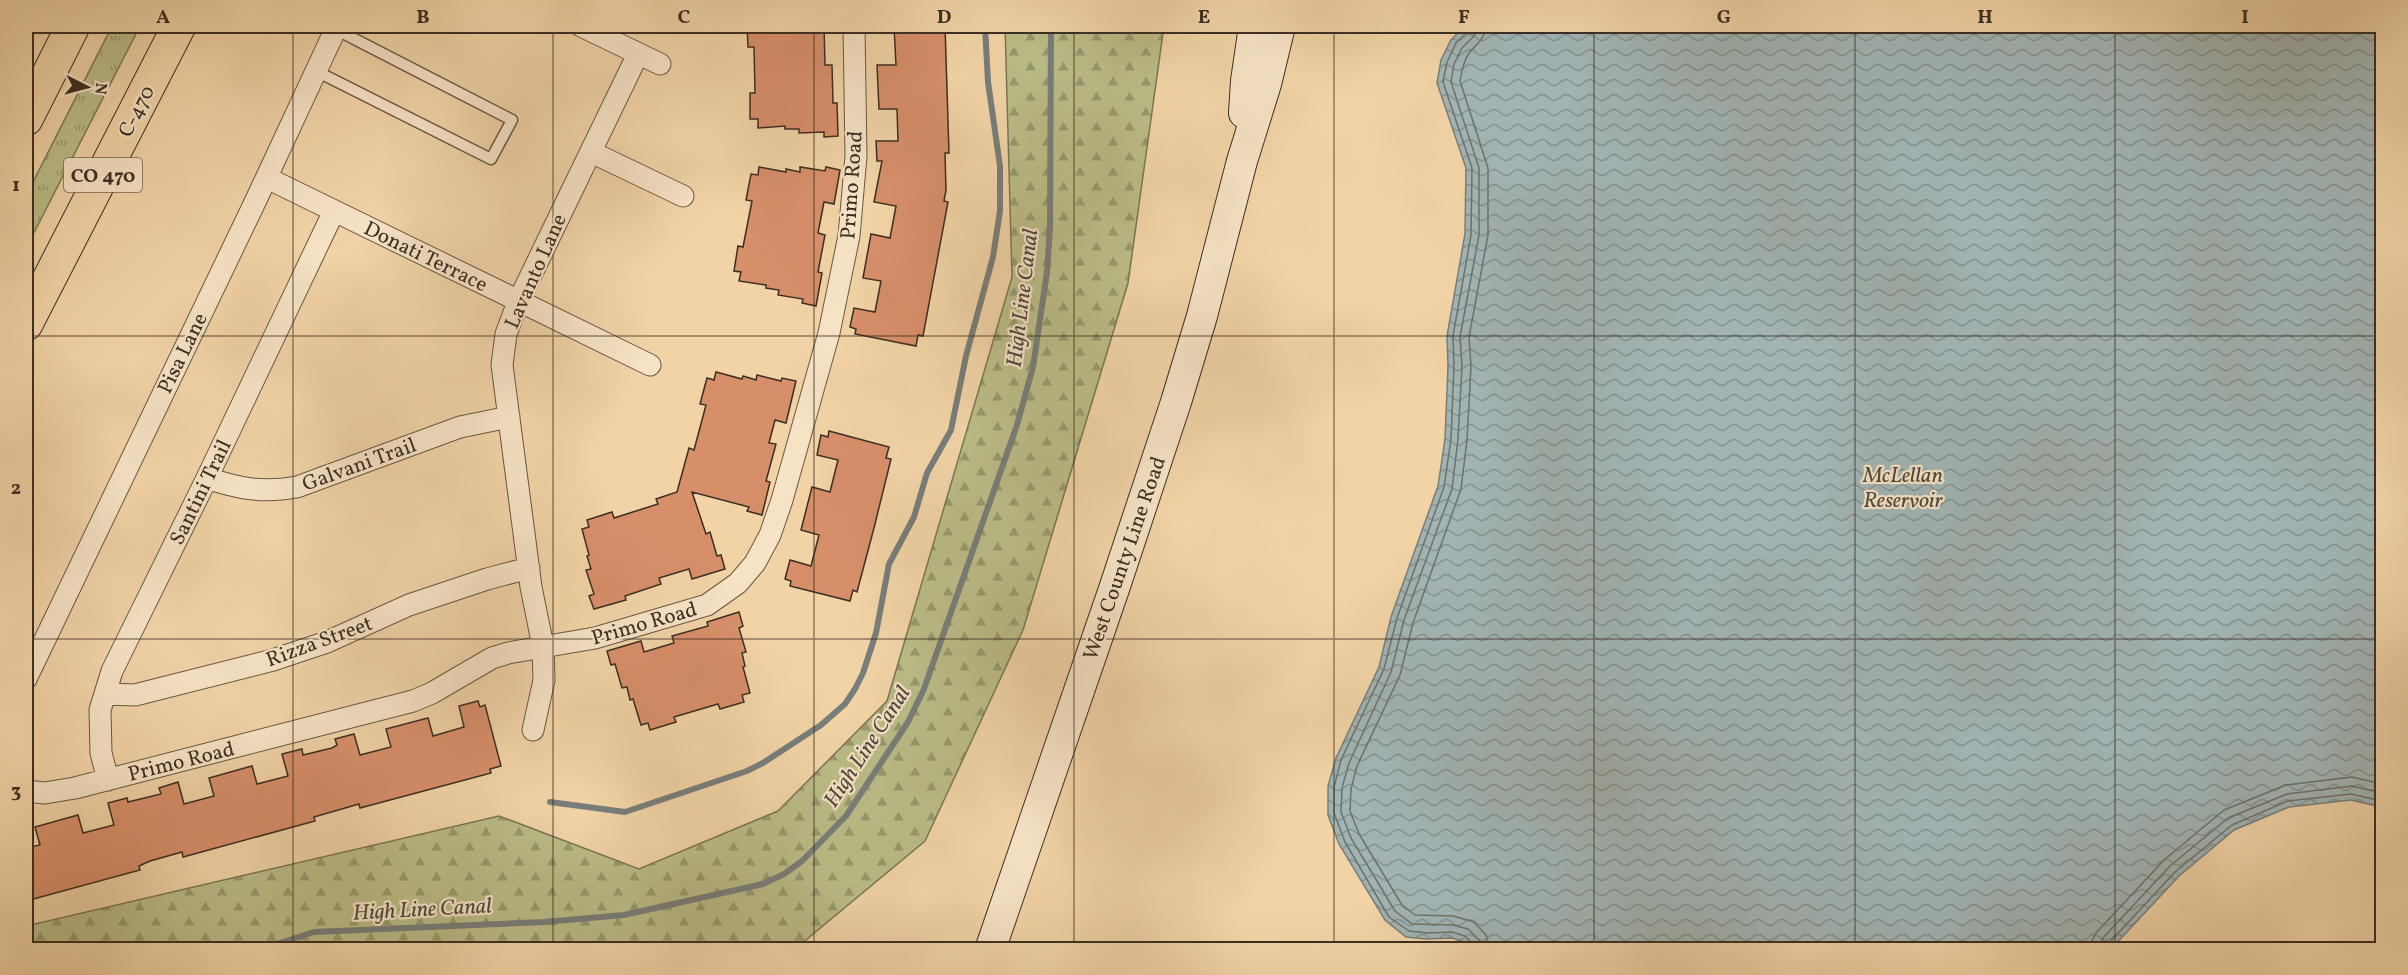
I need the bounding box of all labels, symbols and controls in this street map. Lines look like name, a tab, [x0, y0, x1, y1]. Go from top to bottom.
text: A	[156, 4, 170, 32]
text: B	[416, 4, 430, 32]
text: C	[678, 4, 691, 32]
text: D	[937, 4, 951, 32]
text: E	[1198, 4, 1210, 32]
text: F	[1458, 4, 1470, 32]
text: G	[1717, 4, 1731, 32]
text: H	[1977, 4, 1993, 32]
text: I	[2241, 4, 2249, 32]
north arrow	[57, 57, 117, 117]
text: N	[88, 81, 111, 96]
street label: C-470	[112, 81, 163, 143]
street label: Primo Road	[834, 130, 871, 240]
road number: CO 470	[64, 158, 142, 192]
text: 1	[12, 172, 20, 200]
street label: Lavanto Lane	[498, 210, 575, 334]
street label: Donati Terrace	[358, 215, 492, 300]
water label: High Line Canal	[1000, 227, 1047, 369]
street label: Pisa Lane	[151, 308, 215, 399]
street label: Galvani Trail	[298, 431, 421, 499]
street label: Santini Trail	[163, 435, 239, 550]
street label: West County Line Road	[1077, 453, 1174, 664]
water label: McLellan Reservoir	[1862, 461, 1944, 517]
text: 2	[11, 475, 21, 503]
street label: Primo Road	[588, 596, 701, 653]
street label: Rizza Street	[262, 610, 377, 675]
water label: High Line Canal	[817, 680, 919, 814]
street label: Primo Road	[125, 735, 238, 790]
text: 3	[11, 778, 21, 806]
water label: High Line Canal	[352, 891, 493, 930]

